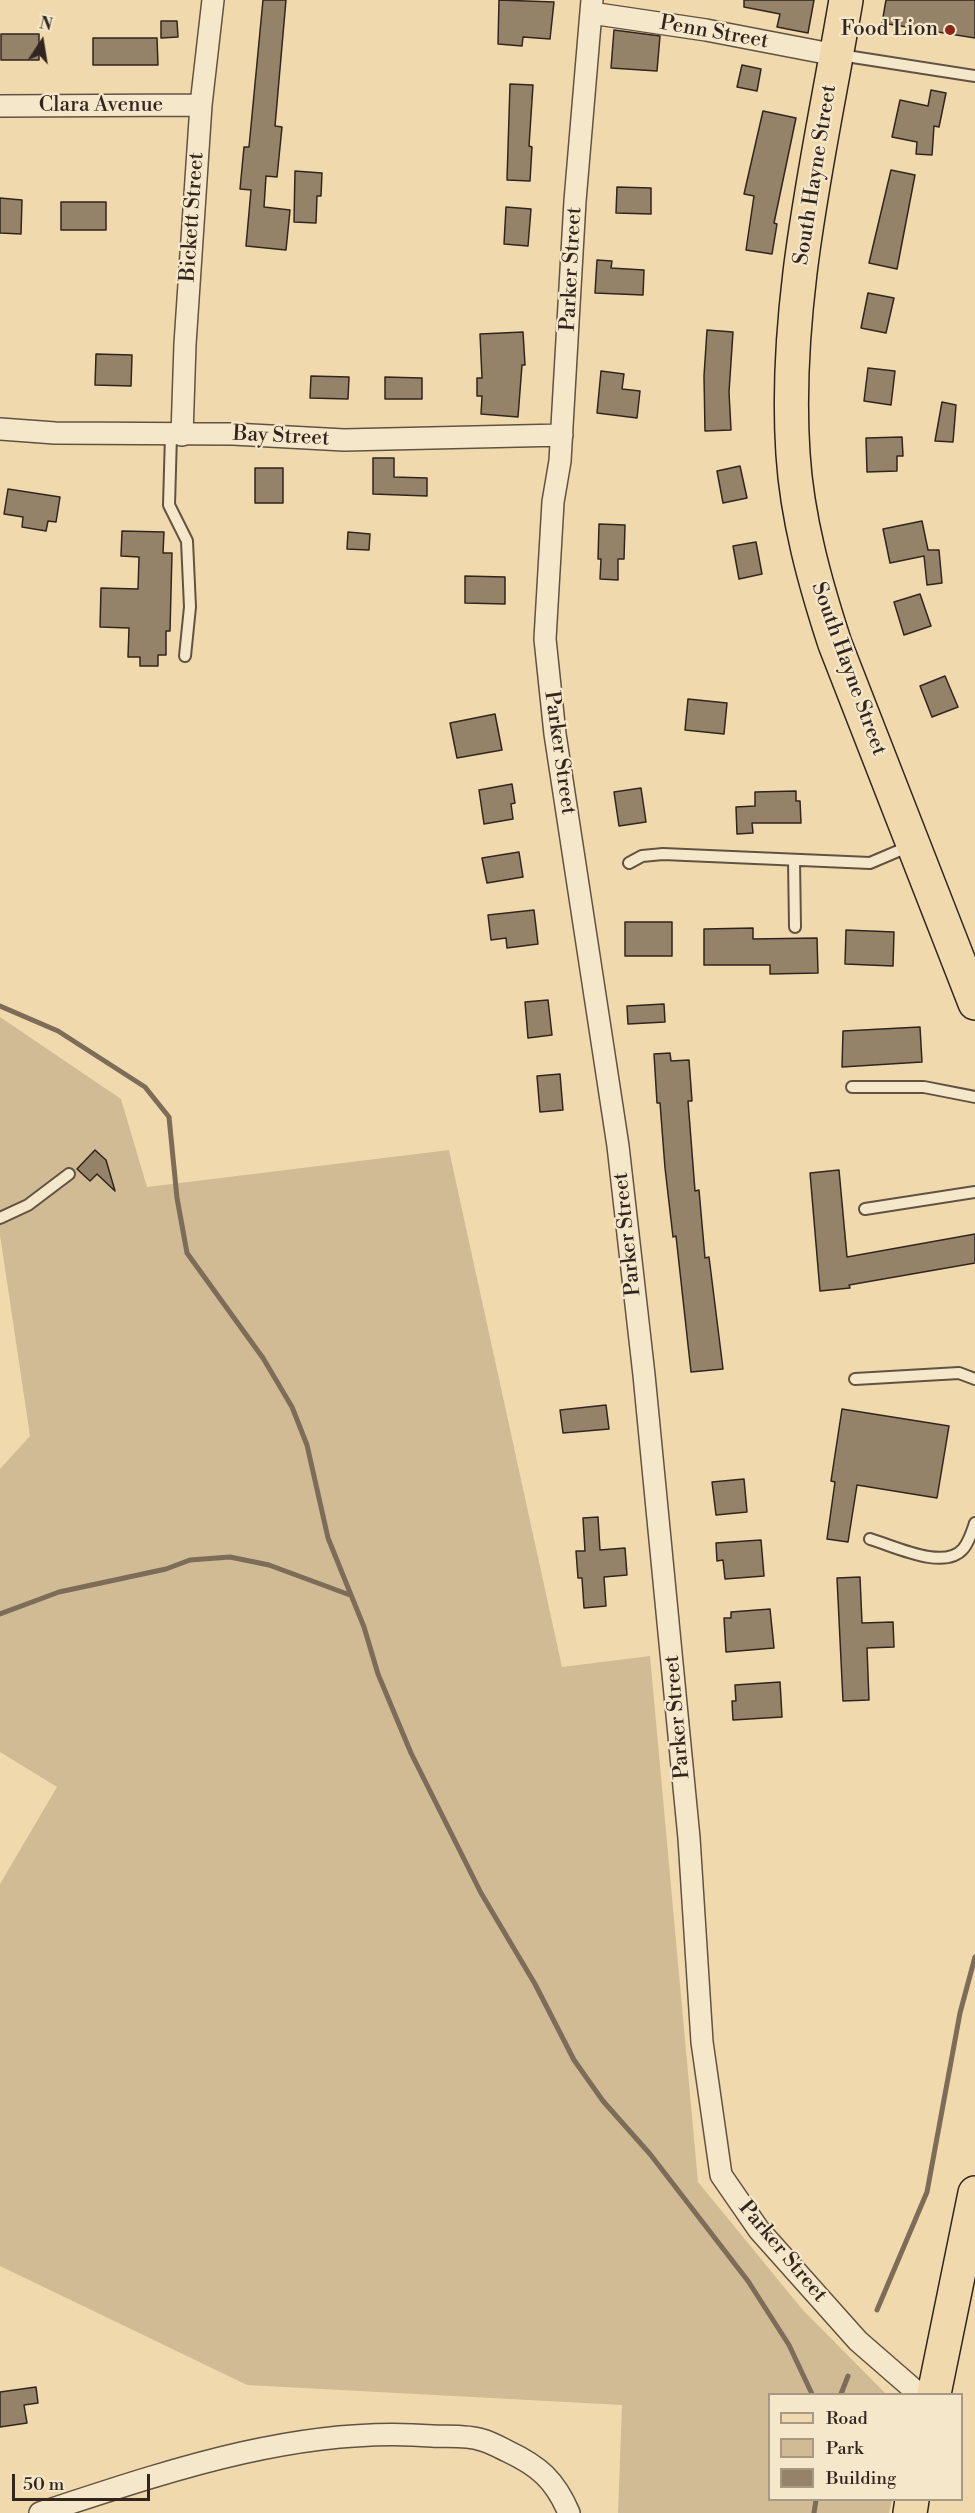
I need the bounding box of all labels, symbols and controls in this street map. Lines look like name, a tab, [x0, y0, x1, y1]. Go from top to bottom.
street label: Penn Street	[658, 11, 770, 55]
north arrow	[12, 12, 72, 72]
text: N	[37, 13, 54, 35]
place label: Food Lion	[841, 17, 938, 43]
marker: Food Lion	[943, 23, 957, 37]
street label: South Hayne Street	[789, 83, 843, 267]
street label: Clara Avenue	[39, 93, 163, 119]
street label: Bickett Street	[176, 151, 210, 283]
street label: Parker Street	[556, 206, 588, 332]
street label: Bay Street	[232, 422, 330, 452]
street label: South Hayne Street	[805, 579, 891, 759]
street label: Parker Street	[538, 690, 580, 816]
street label: Parker Street	[609, 1171, 647, 1297]
street label: Parker Street	[660, 1654, 696, 1780]
street label: Parker Street	[732, 2196, 832, 2308]
legend	[768, 2393, 963, 2501]
text: Road	[826, 2407, 868, 2430]
text: Park	[826, 2437, 863, 2460]
scale bar	[15, 2462, 153, 2500]
text: Building	[826, 2467, 896, 2490]
text: 50 m	[23, 2473, 64, 2496]

